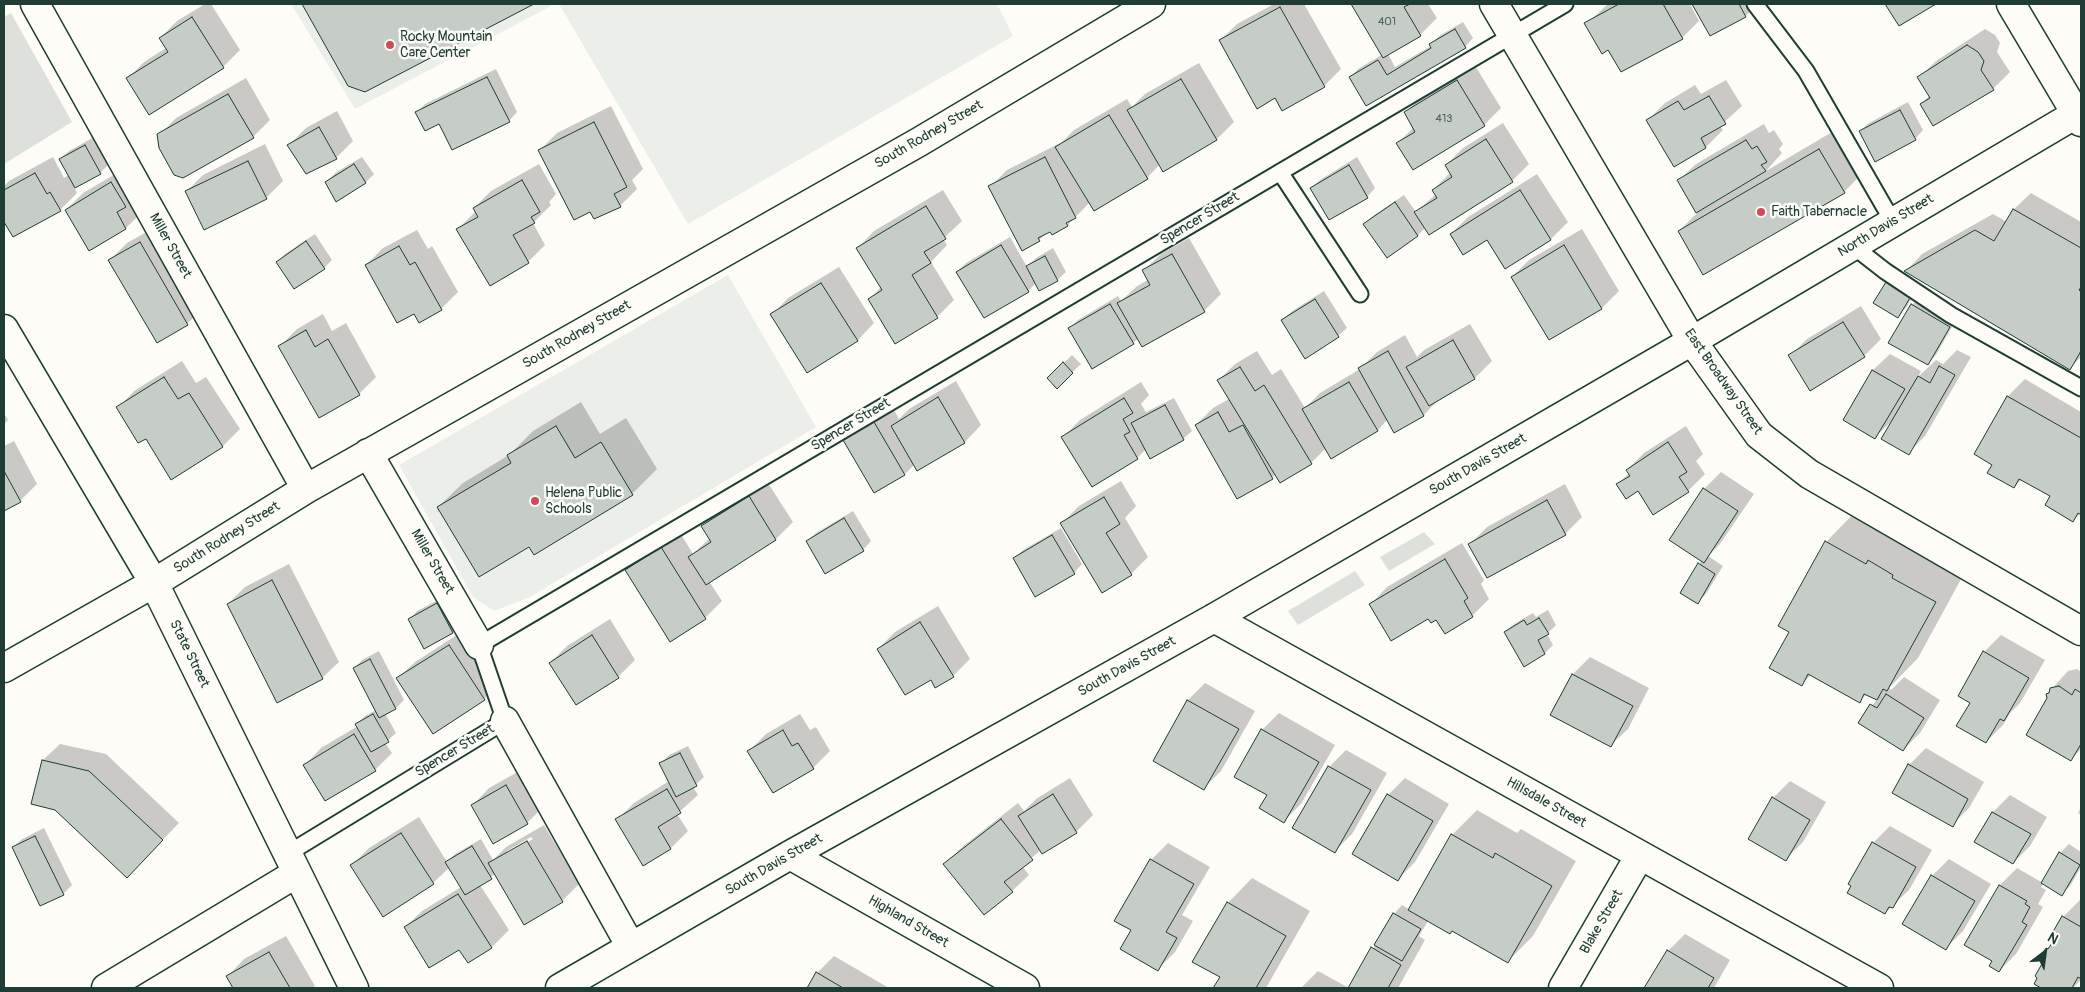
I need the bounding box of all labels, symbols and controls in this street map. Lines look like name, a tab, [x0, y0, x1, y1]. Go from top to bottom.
house number: 401	[1378, 15, 1396, 29]
place label: Rocky Mountain Care Center	[400, 29, 492, 62]
marker: Rocky Mountain Care Center	[384, 39, 396, 51]
street label: South Rodney Street	[872, 97, 986, 173]
house number: 413	[1436, 112, 1452, 126]
street label: Spencer Street	[1157, 189, 1243, 249]
street label: North Davis Street	[1835, 191, 1937, 261]
place label: Faith Tabernacle	[1771, 204, 1867, 220]
marker: Faith Tabernacle	[1755, 206, 1767, 218]
street label: Miller Street	[145, 210, 195, 282]
street label: South Rodney Street	[520, 297, 634, 373]
street label: East Broadway Street	[1680, 326, 1766, 438]
street label: Spencer Street	[808, 395, 894, 455]
street label: South Davis Street	[1426, 430, 1530, 500]
place label: Helena Public Schools	[545, 485, 622, 518]
marker: Helena Public Schools	[529, 495, 541, 507]
street label: South Rodney Street	[171, 498, 283, 578]
street label: Miller Street	[407, 527, 457, 597]
street label: State Street	[165, 617, 213, 691]
street label: South Davis Street	[1075, 633, 1179, 701]
street label: Spencer Street	[412, 721, 498, 781]
street label: Hillsdale Street	[1503, 774, 1589, 832]
street label: South Davis Street	[722, 830, 826, 900]
street label: Blake Street	[1577, 887, 1627, 957]
street label: Highland Street	[865, 892, 951, 952]
north arrow	[2020, 927, 2070, 977]
text: N	[2044, 929, 2061, 948]

